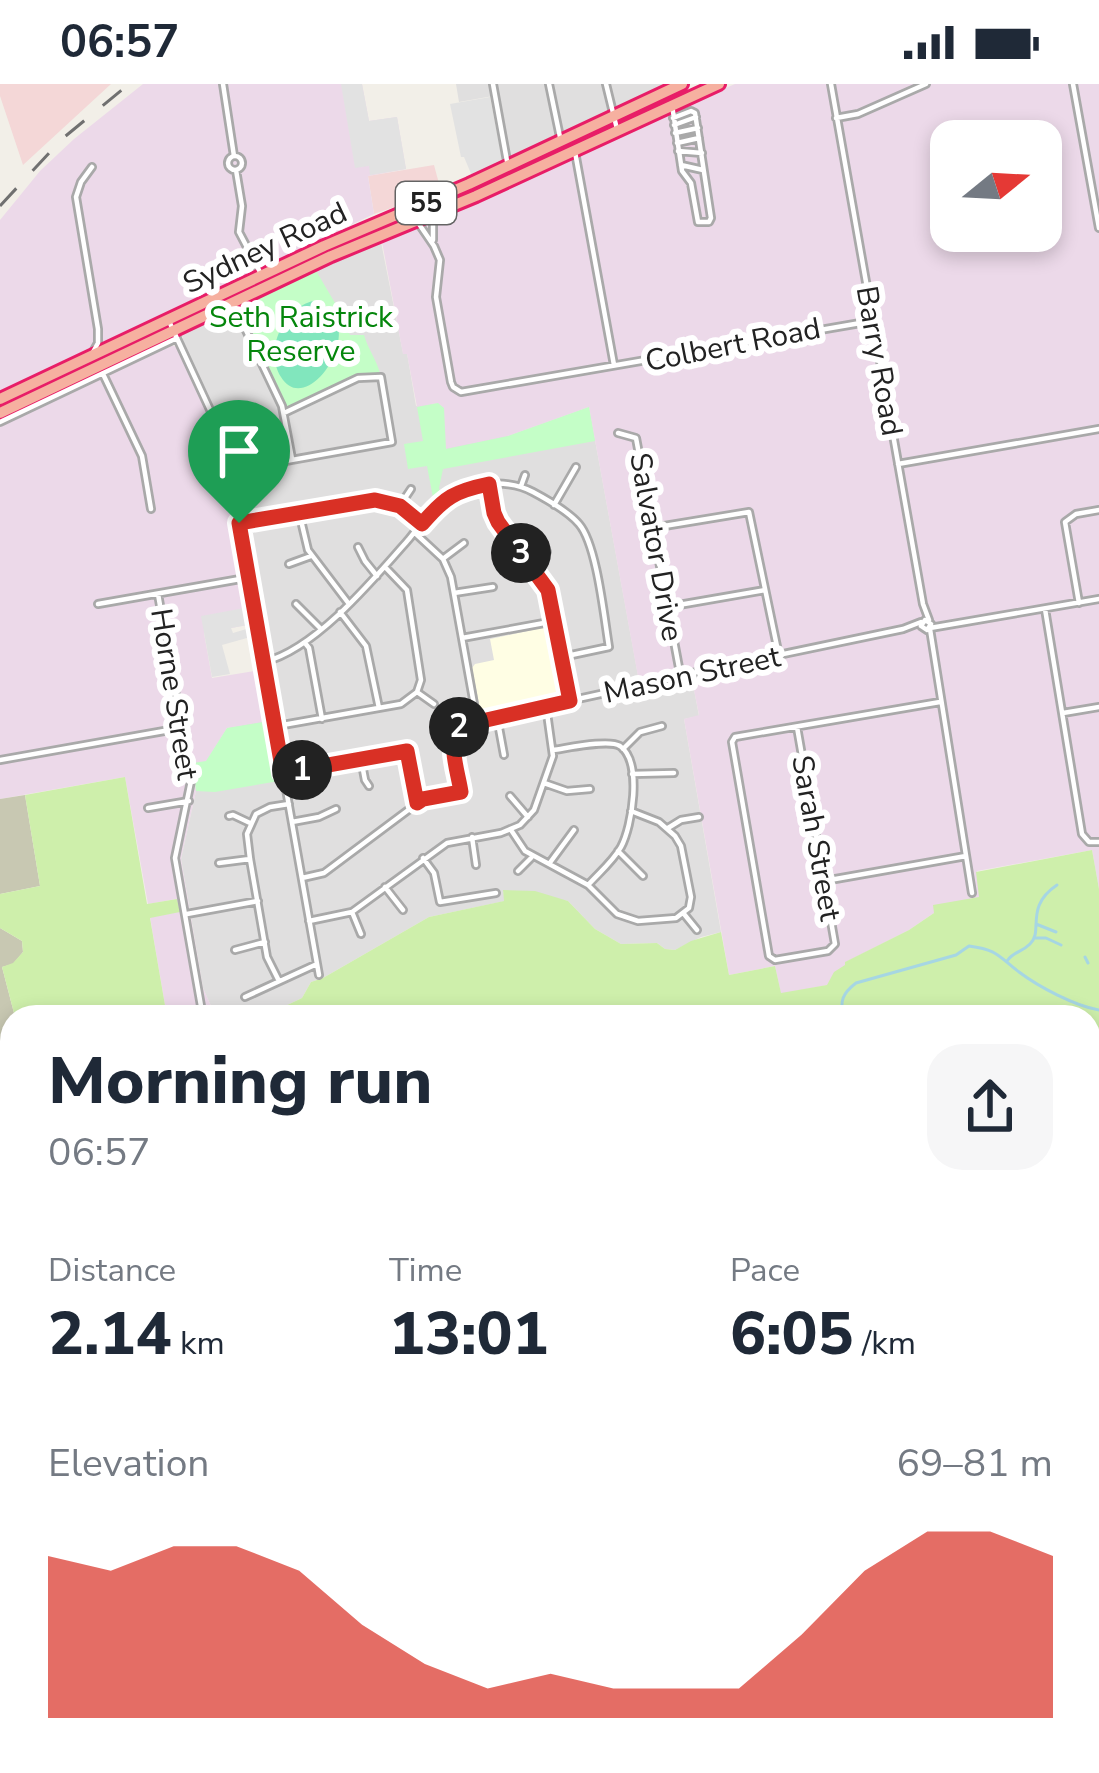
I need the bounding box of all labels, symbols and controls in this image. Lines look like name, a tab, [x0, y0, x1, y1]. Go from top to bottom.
text: 06:57	[60, 12, 179, 73]
north arrow	[930, 120, 1062, 252]
map controls	[930, 120, 1062, 252]
road number: 55	[396, 182, 456, 224]
street label: Sydney Road	[176, 192, 354, 304]
street label: Barry Road	[846, 283, 912, 439]
park label: Seth Raistrick Reserve	[209, 297, 394, 372]
street label: Colbert Road	[642, 308, 824, 382]
pin	[188, 400, 290, 523]
icon: arrive	[206, 418, 272, 484]
street label: Salvator Drive	[619, 450, 693, 644]
pin: 3	[491, 523, 551, 583]
text: 3	[511, 530, 531, 575]
street label: Horne Street	[140, 605, 208, 783]
street label: Mason Street	[600, 636, 784, 714]
pin: 2	[429, 697, 489, 757]
text: 2	[449, 704, 469, 749]
pin: 1	[272, 740, 332, 800]
text: 1	[292, 747, 312, 792]
street label: Sarah Street	[781, 752, 851, 924]
text: Morning run	[48, 1036, 432, 1126]
button: share	[927, 1044, 1053, 1170]
text: 06:57	[48, 1126, 151, 1179]
text: Distance	[48, 1248, 176, 1293]
text: Time	[389, 1248, 462, 1293]
text: Pace	[730, 1248, 800, 1293]
text: 2.14	[48, 1293, 172, 1375]
text: 13:01	[389, 1293, 549, 1375]
text: 6:05	[730, 1293, 854, 1375]
text: km	[172, 1321, 225, 1366]
text: /km	[854, 1321, 916, 1366]
text: Elevation	[48, 1437, 209, 1490]
text: 69–81 m	[896, 1437, 1053, 1490]

